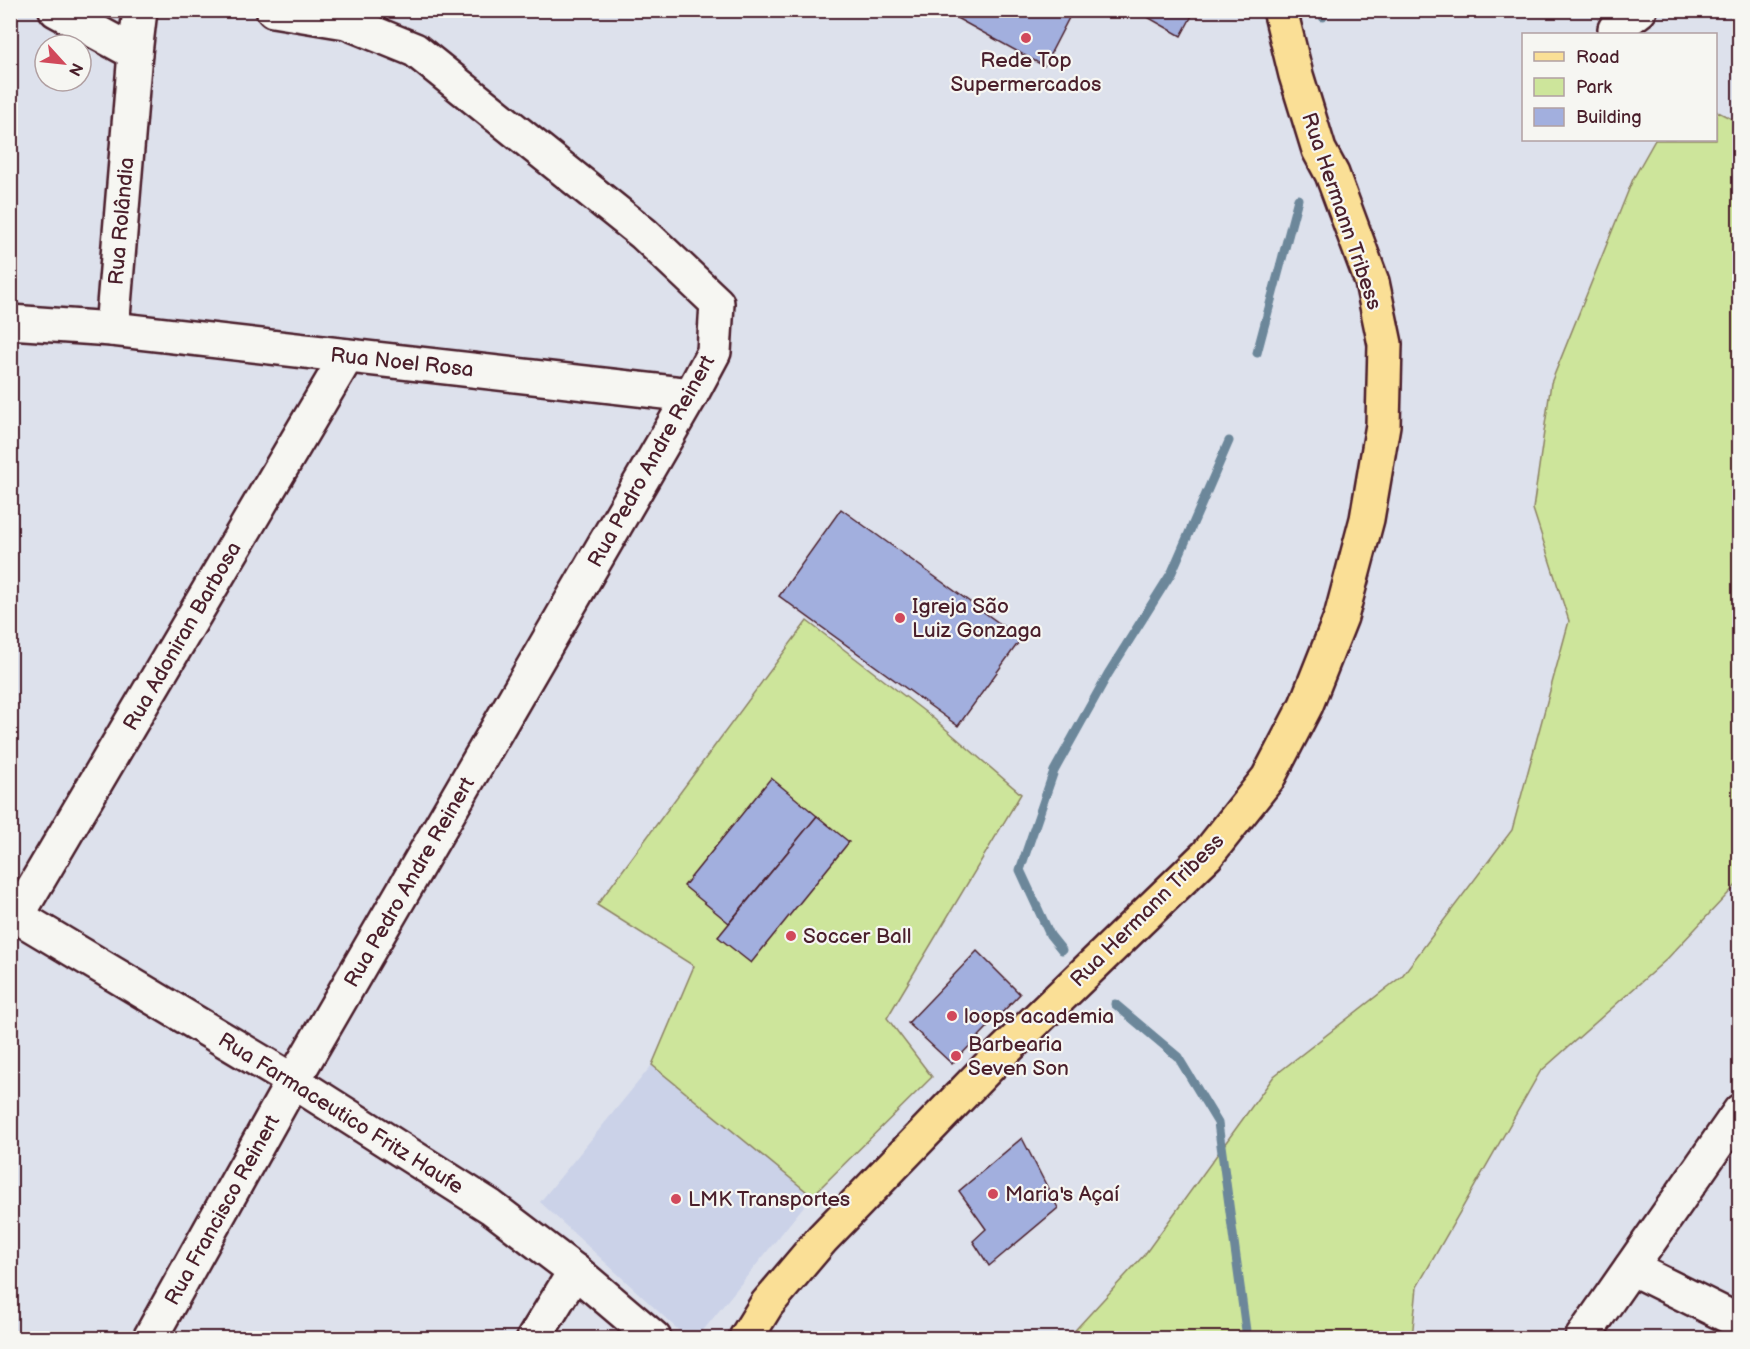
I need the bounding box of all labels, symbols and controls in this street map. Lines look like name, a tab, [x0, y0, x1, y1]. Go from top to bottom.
marker: Rede Top Supermercados	[1019, 31, 1033, 45]
north arrow	[33, 33, 93, 93]
legend	[1522, 33, 1717, 141]
text: Road	[1576, 47, 1620, 68]
place label: Rede Top Supermercados	[950, 48, 1102, 97]
text: N	[64, 59, 86, 79]
text: Park	[1576, 77, 1612, 98]
text: Building	[1576, 107, 1642, 128]
street label: Rua Hermann Tribess	[1296, 109, 1387, 313]
street label: Rua Rolândia	[103, 156, 140, 286]
street label: Rua Noel Rosa	[329, 343, 475, 382]
street label: Rua Pedro Andre Reinert	[583, 350, 720, 572]
street label: Rua Adoniran Barbosa	[118, 537, 247, 735]
place label: Igreja São Luiz Gonzaga	[912, 594, 1042, 643]
marker: Igreja São Luiz Gonzaga	[893, 611, 907, 625]
street label: Rua Pedro Andre Reinert	[339, 772, 480, 992]
street label: Rua Hermann Tribess	[1065, 828, 1229, 992]
place label: Soccer Ball	[803, 924, 911, 949]
marker: Soccer Ball	[784, 929, 798, 943]
place label: loops academia	[964, 1004, 1114, 1029]
marker: loops academia	[945, 1009, 959, 1023]
street label: Rua Farmaceutico Fritz Haufe	[213, 1027, 468, 1199]
place label: Barbearia Seven Son	[968, 1032, 1069, 1081]
marker: Barbearia Seven Son	[949, 1049, 963, 1063]
street label: Rua Francisco Reinert	[160, 1110, 285, 1310]
place label: Maria's Açaí	[1005, 1182, 1120, 1207]
place label: LMK Transportes	[688, 1187, 850, 1212]
marker: Maria's Açaí	[986, 1187, 1000, 1201]
marker: LMK Transportes	[669, 1192, 683, 1206]

